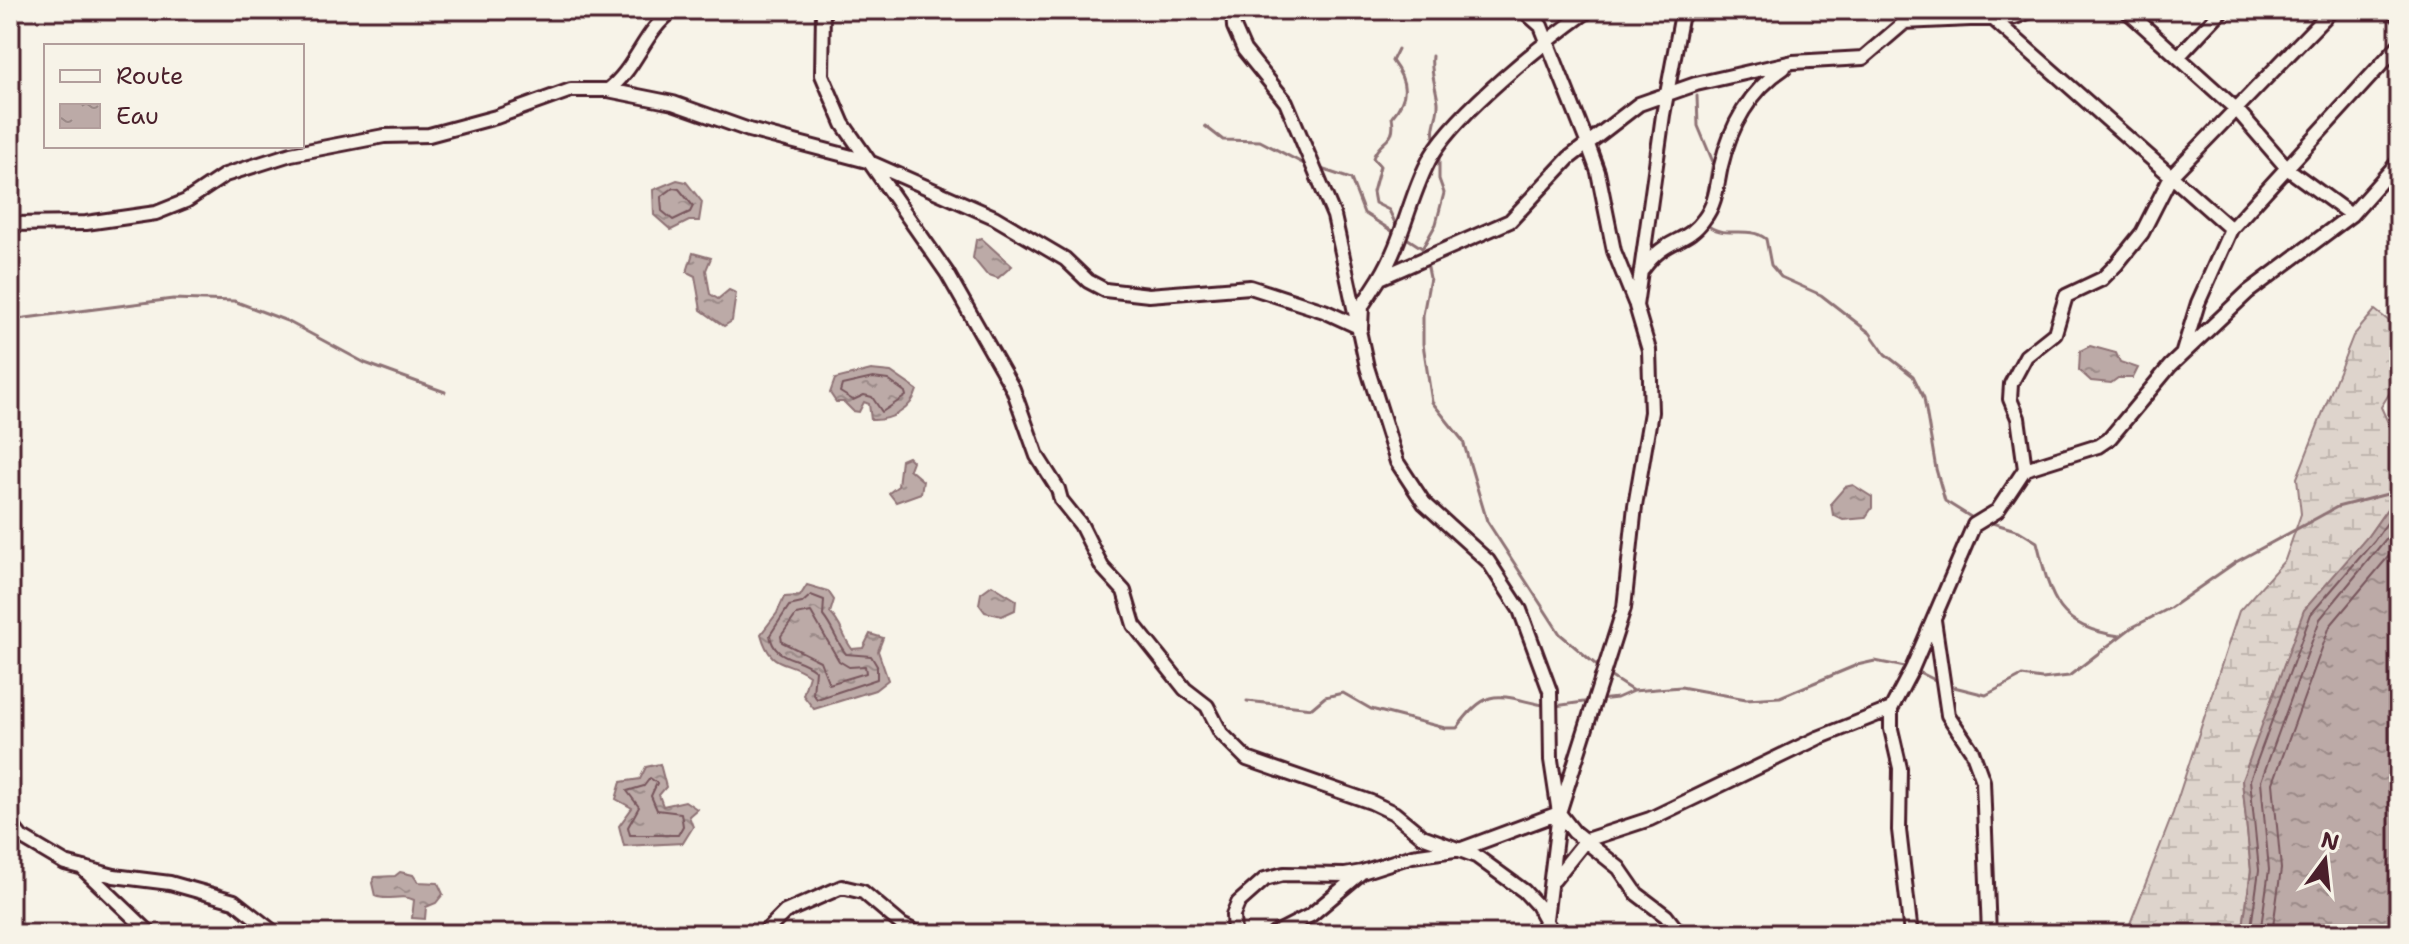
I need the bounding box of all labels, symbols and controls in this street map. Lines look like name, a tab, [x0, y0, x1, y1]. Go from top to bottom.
legend	[44, 44, 304, 148]
text: Route	[116, 60, 184, 92]
text: Eau	[116, 100, 159, 132]
north arrow	[2285, 820, 2365, 900]
text: N	[2318, 825, 2342, 857]

